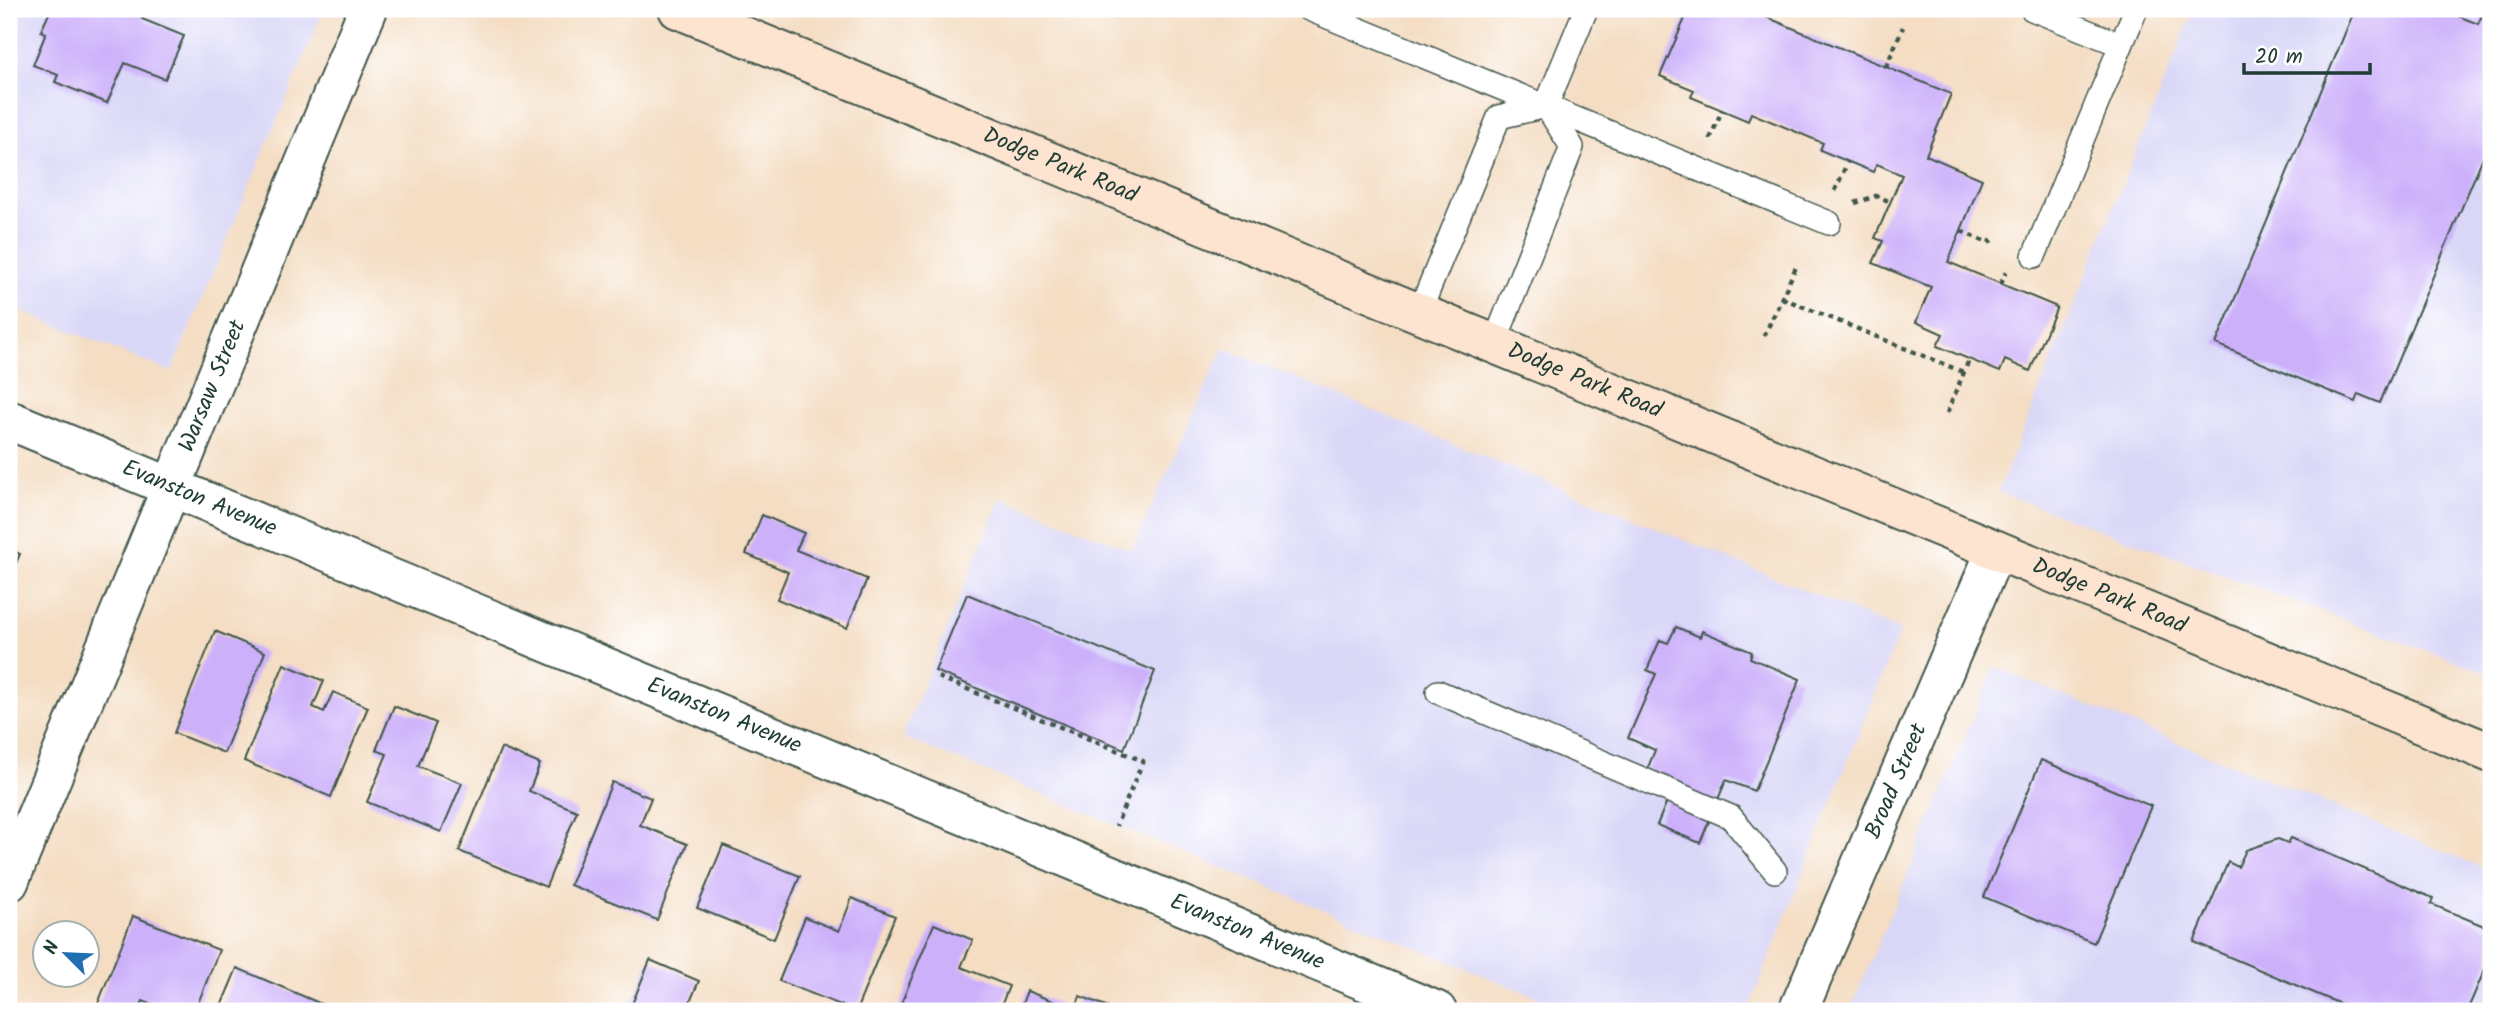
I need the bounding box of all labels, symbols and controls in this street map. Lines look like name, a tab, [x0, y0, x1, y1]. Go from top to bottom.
scale bar	[2244, 32, 2370, 76]
text: 20 m	[2255, 41, 2303, 74]
street label: Dodge Park Road	[977, 118, 1143, 214]
street label: Warsaw Street	[170, 314, 257, 458]
street label: Dodge Park Road	[1502, 333, 1668, 429]
street label: Evanston Avenue	[116, 451, 282, 547]
street label: Dodge Park Road	[2026, 548, 2193, 644]
street label: Evanston Avenue	[641, 668, 807, 764]
street label: Broad Street	[1856, 717, 1938, 845]
street label: Evanston Avenue	[1164, 884, 1330, 981]
north arrow	[32, 918, 102, 988]
text: N	[36, 936, 68, 959]

